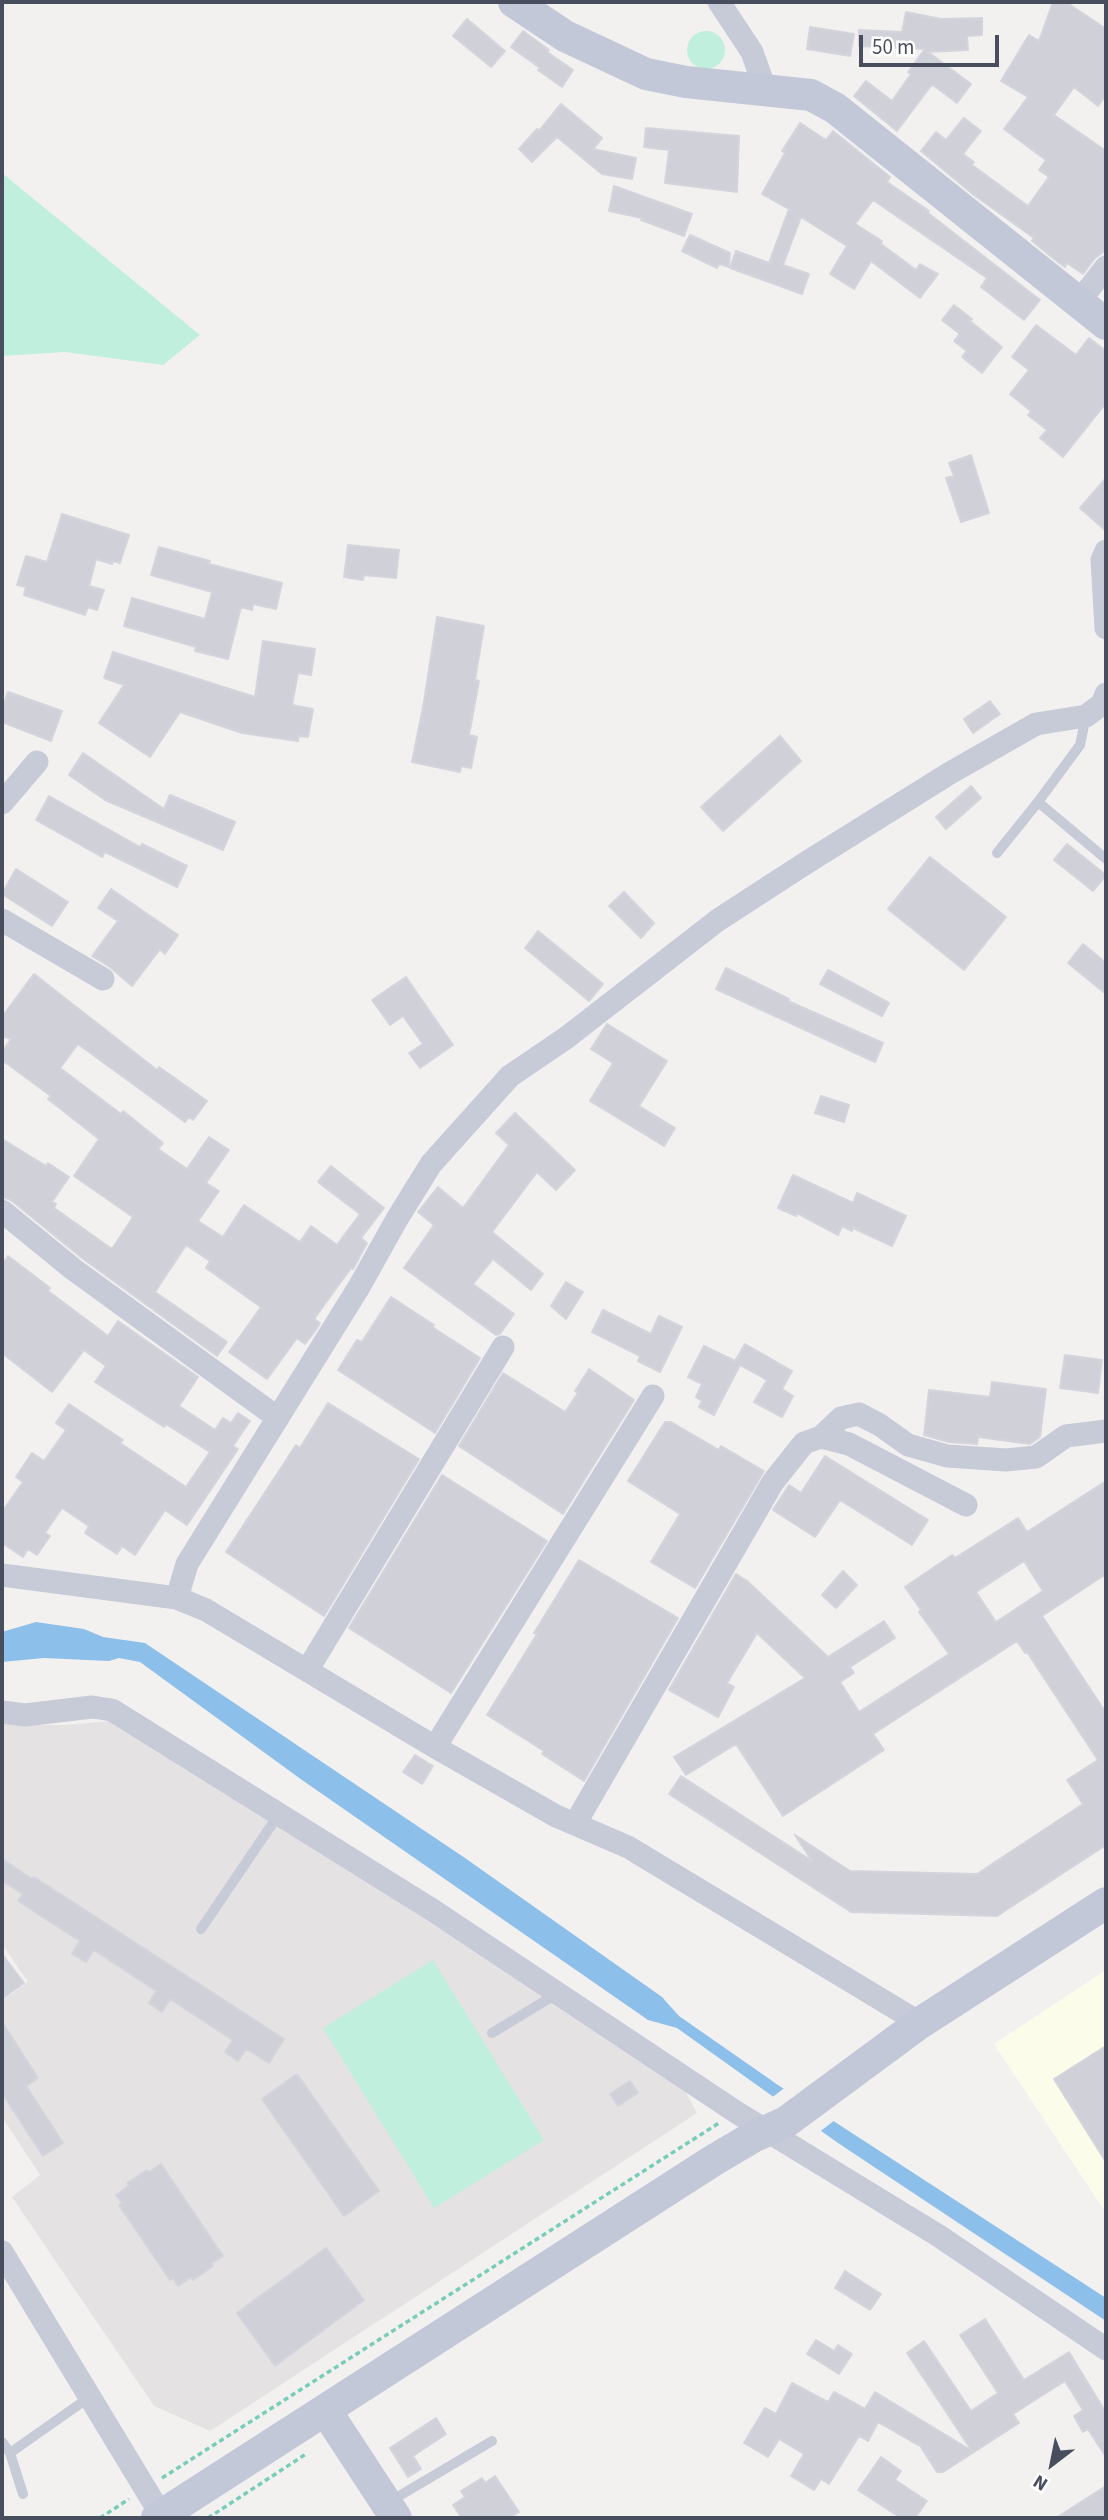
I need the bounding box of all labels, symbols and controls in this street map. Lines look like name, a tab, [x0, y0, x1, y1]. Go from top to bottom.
scale bar	[863, 21, 1003, 65]
text: 50 m	[872, 32, 914, 62]
north arrow	[1017, 2429, 1087, 2499]
text: N	[1028, 2467, 1053, 2497]

